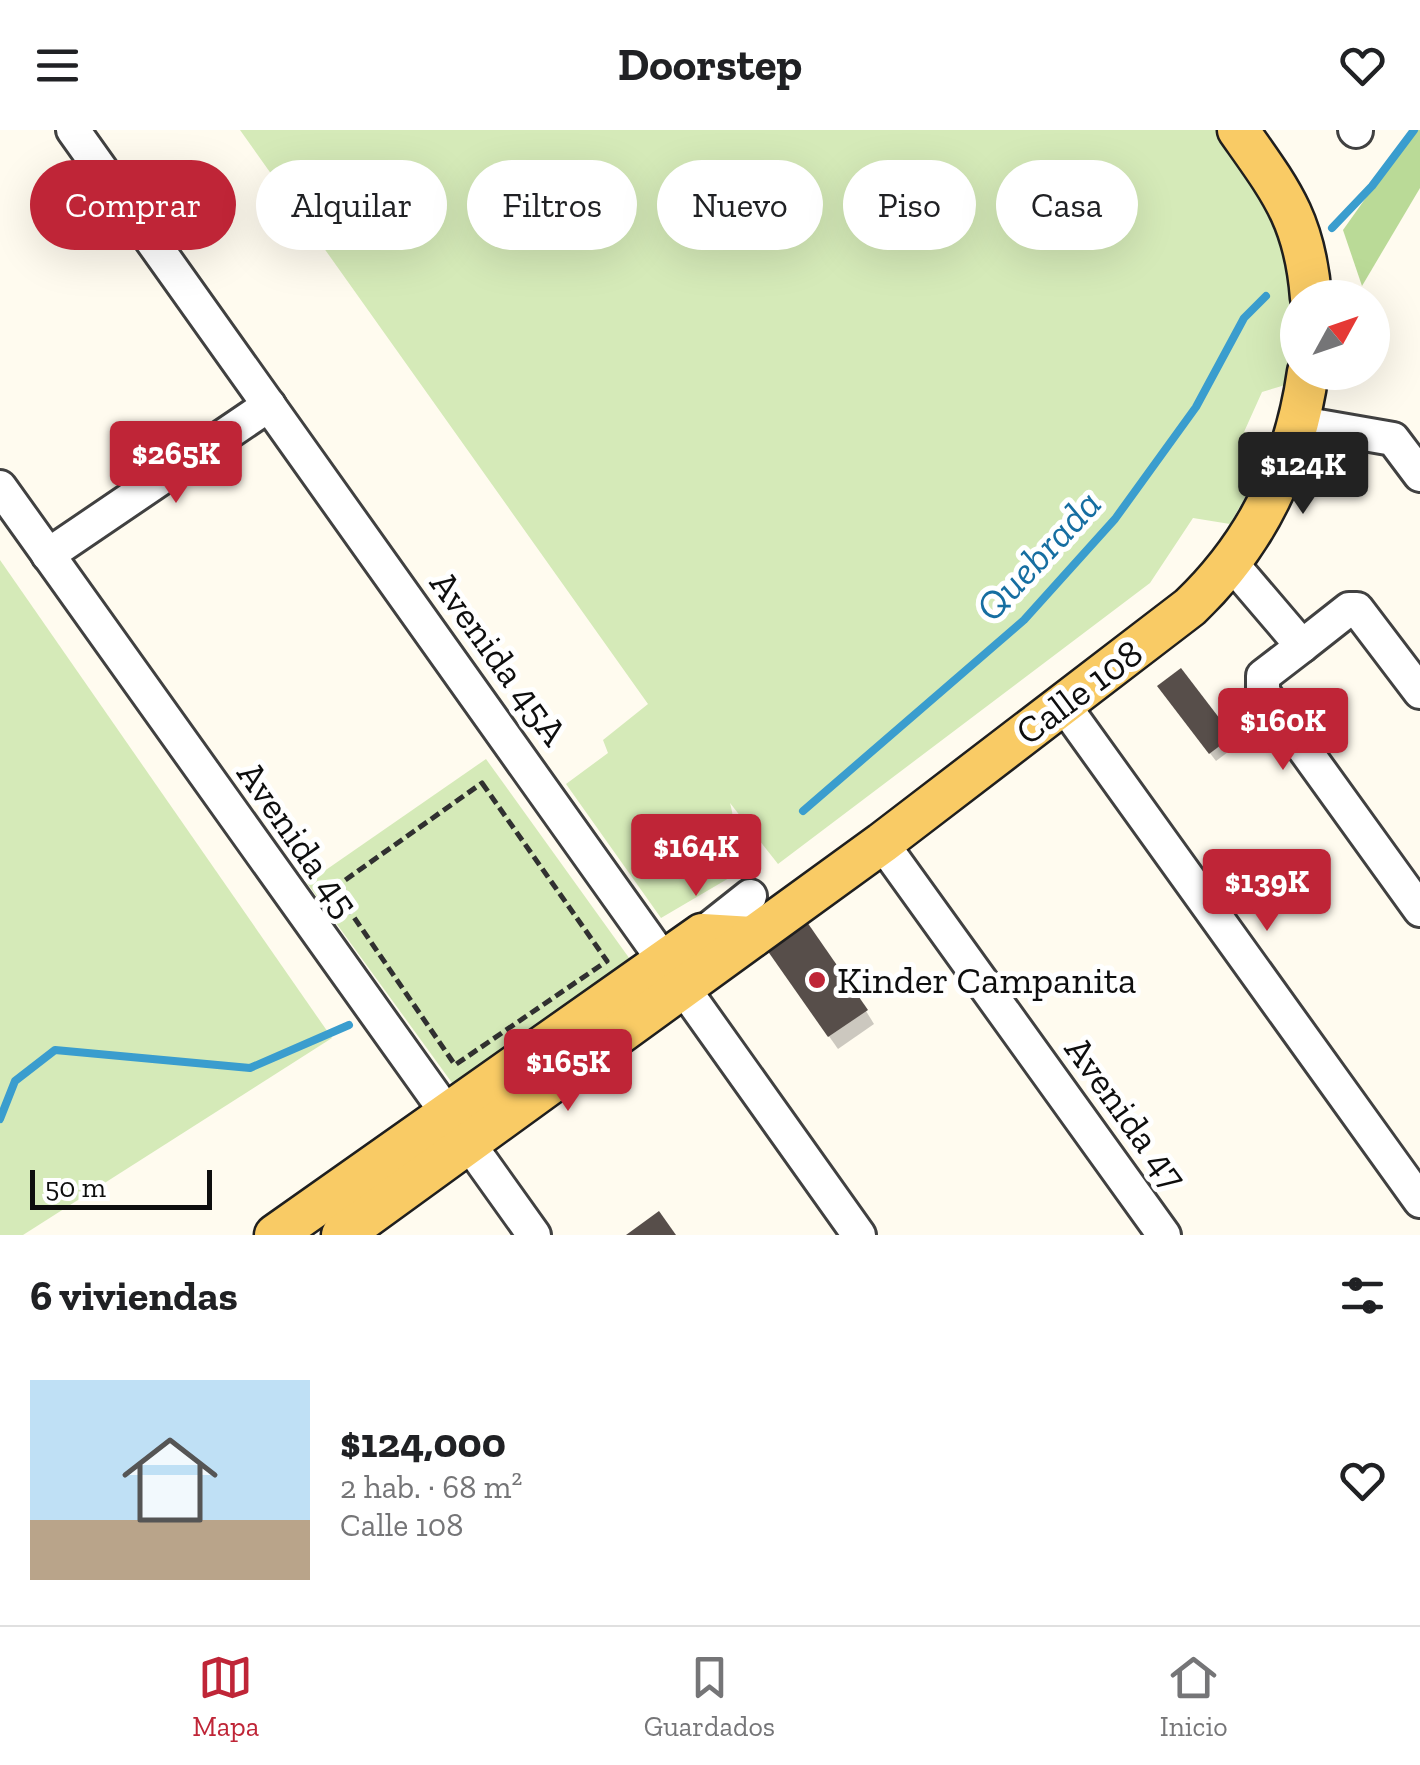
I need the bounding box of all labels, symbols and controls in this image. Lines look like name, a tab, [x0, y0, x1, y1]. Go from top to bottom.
icon: menu	[30, 38, 85, 93]
text: Doorstep	[618, 38, 802, 92]
icon: heart	[1335, 38, 1390, 93]
chip: Comprar	[30, 160, 236, 250]
chip: Alquilar	[256, 160, 447, 250]
chip: Filtros	[467, 160, 637, 250]
chip: Nuevo	[657, 160, 823, 250]
chip: Piso	[843, 160, 976, 250]
chip: Casa	[996, 160, 1138, 250]
north arrow	[1280, 280, 1390, 390]
map controls	[1280, 280, 1390, 390]
pin: $265K	[106, 421, 246, 506]
pin: $124K	[1233, 432, 1373, 517]
text: $265K	[132, 434, 220, 472]
text: $124K	[1260, 445, 1346, 483]
water label: Quebrada	[965, 480, 1111, 630]
street label: Avenida 45A	[420, 562, 578, 754]
street label: Calle 108	[1007, 630, 1151, 754]
pin: $160K	[1213, 688, 1353, 773]
text: $160K	[1240, 701, 1326, 739]
street label: Avenida 45	[228, 752, 368, 926]
pin: $164K	[626, 814, 766, 899]
text: $164K	[653, 827, 739, 865]
pin: $139K	[1197, 849, 1337, 934]
text: $139K	[1225, 862, 1309, 900]
place label: Kinder Campanita	[837, 957, 1136, 1003]
marker: Kinder Campanita	[806, 969, 828, 991]
street label: Avenida 47	[1055, 1028, 1197, 1198]
pin: $165K	[498, 1029, 638, 1114]
text: $165K	[526, 1042, 610, 1080]
scale bar	[30, 1165, 212, 1210]
text: 50 m	[45, 1171, 106, 1204]
icon: filters	[1335, 1268, 1390, 1323]
text: 6 viviendas	[30, 1270, 238, 1321]
text: $124,000	[340, 1417, 506, 1468]
icon: home	[110, 1420, 230, 1540]
icon: heart	[1335, 1453, 1390, 1508]
text: 2 hab. · 68 m²	[340, 1468, 522, 1506]
text: Calle 108	[340, 1506, 463, 1544]
tab: Mapa	[192, 1650, 259, 1743]
tab: Guardados	[644, 1650, 775, 1743]
tab: Inicio	[1160, 1650, 1228, 1743]

